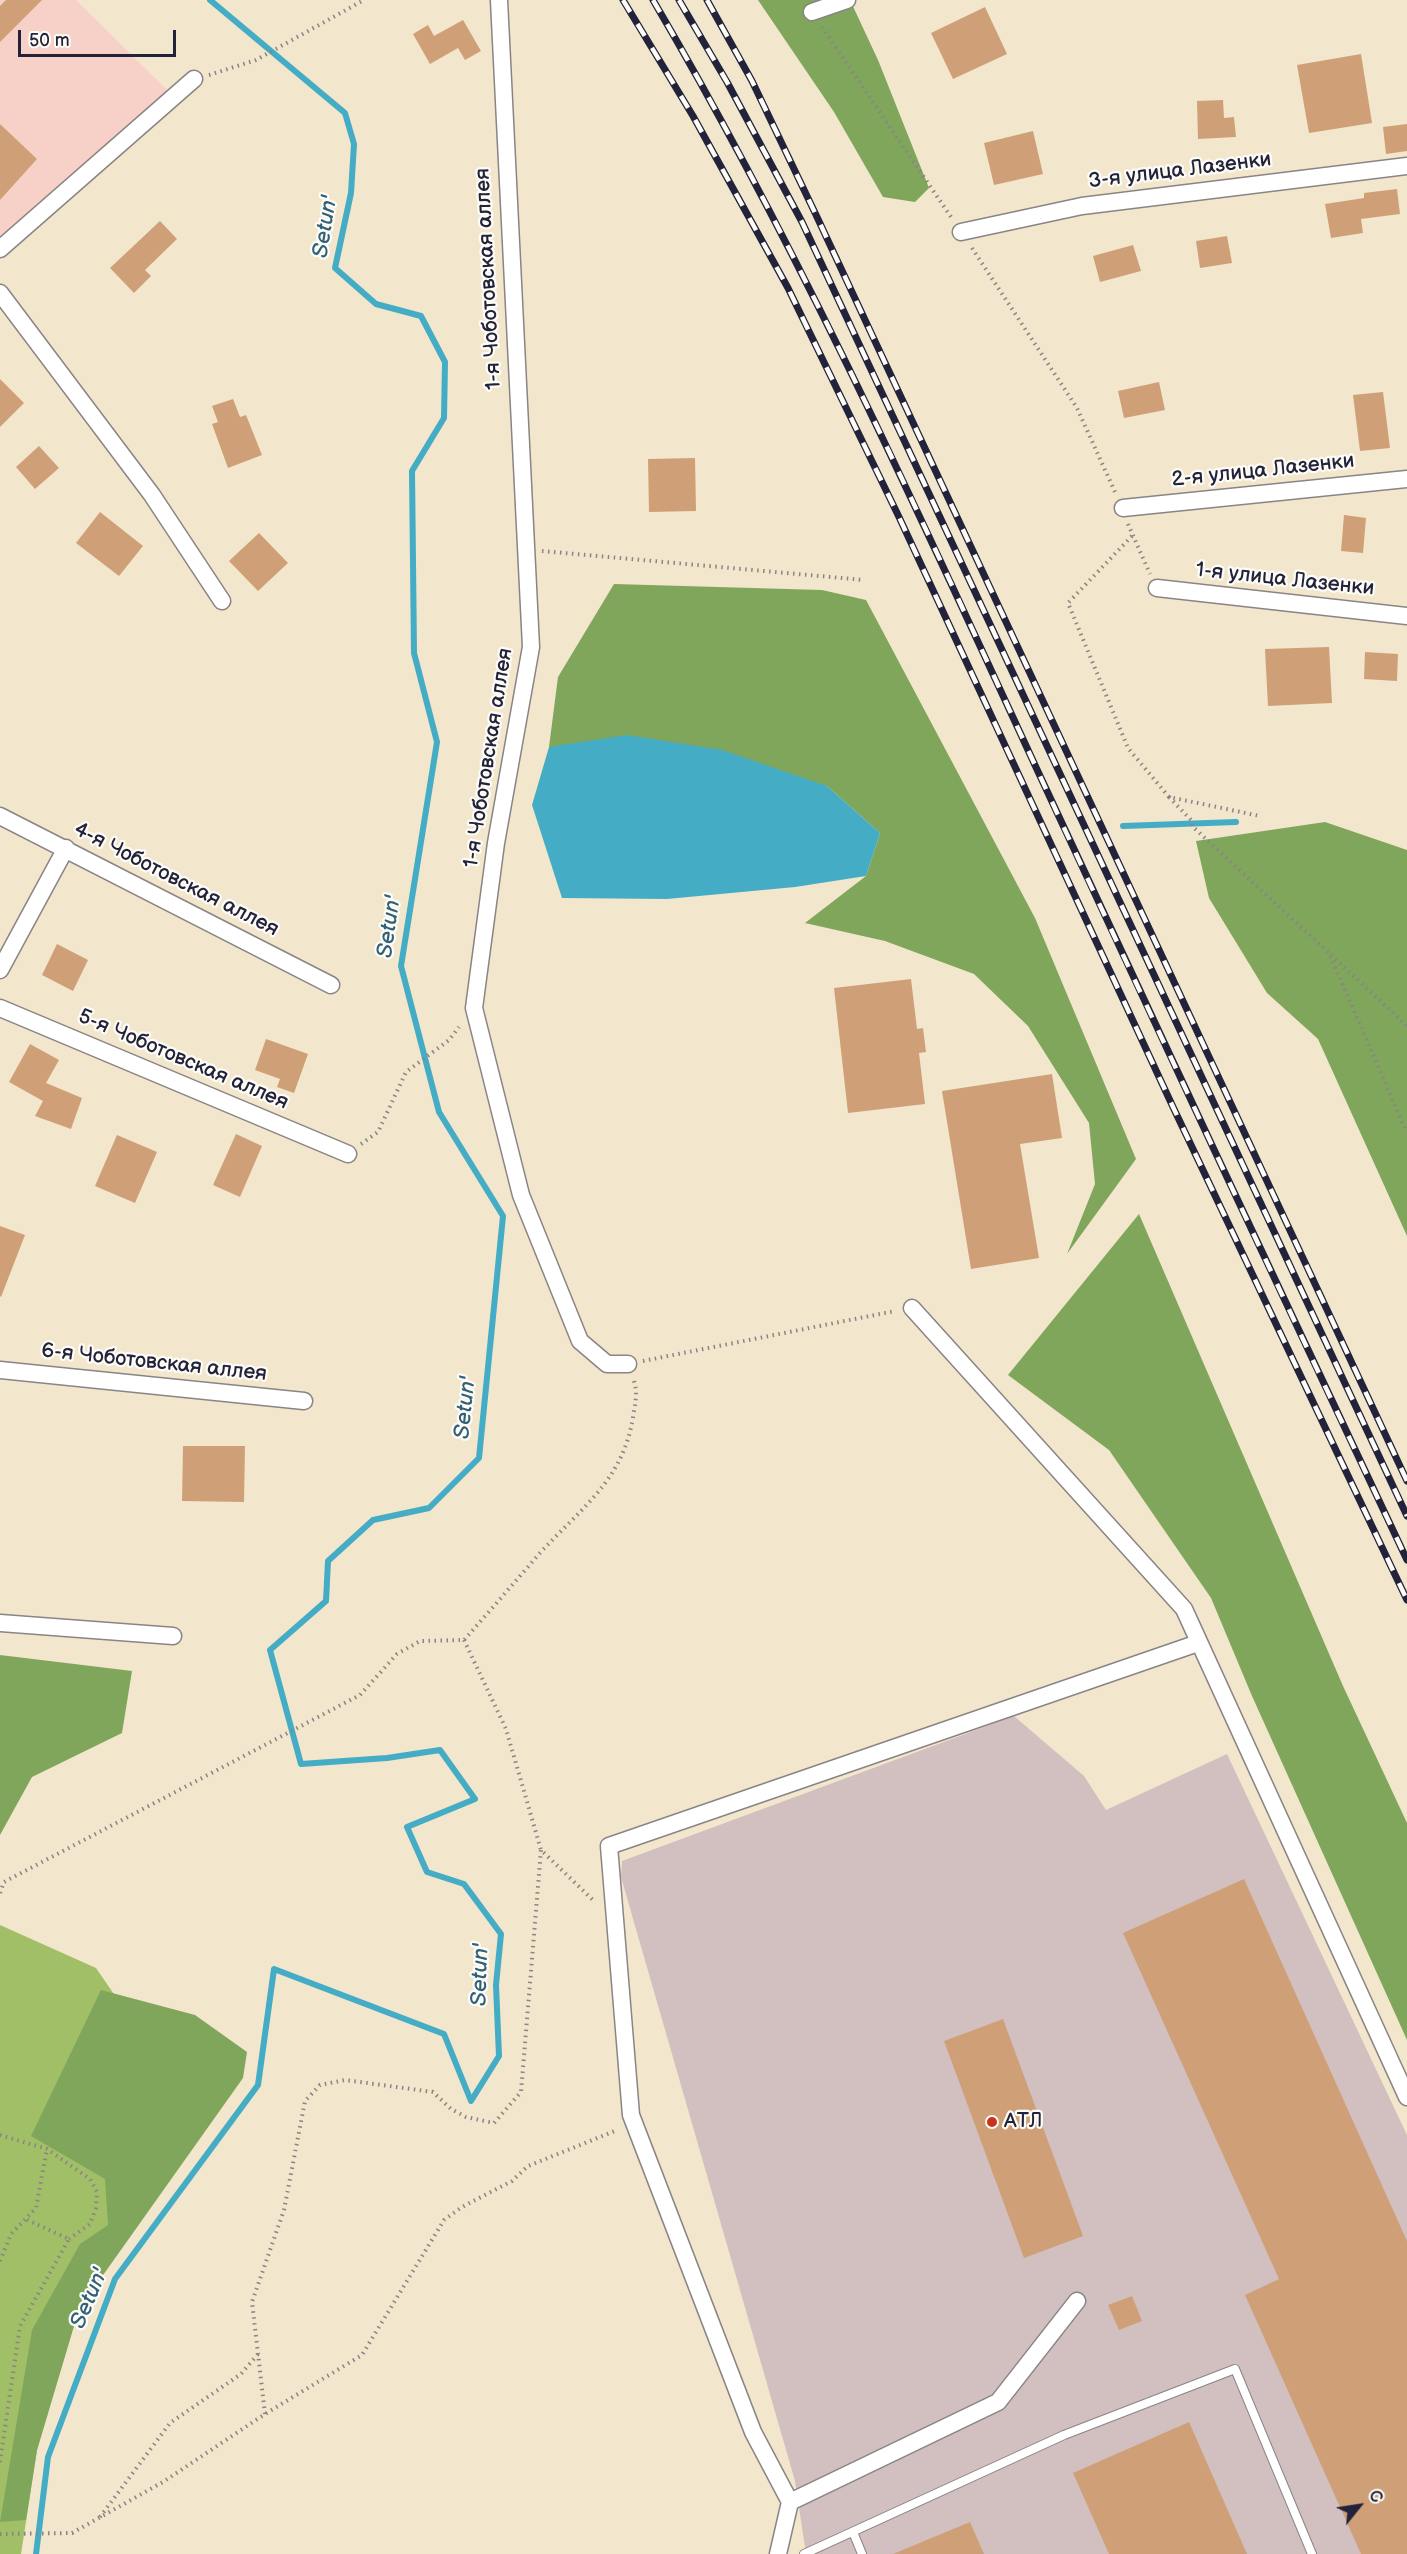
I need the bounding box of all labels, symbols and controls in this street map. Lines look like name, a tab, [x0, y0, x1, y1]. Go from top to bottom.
scale bar	[21, 18, 178, 56]
text: 50 m	[29, 30, 70, 51]
street label: 3-я улица Лазенки	[1087, 147, 1273, 195]
street label: 1-я Чоботовская аллея	[471, 168, 507, 390]
water label: Setun'	[308, 194, 344, 260]
street label: 2-я улица Лазенки	[1170, 449, 1356, 493]
street label: 1-я улица Лазенки	[1195, 558, 1375, 602]
street label: 1-я Чоботовская аллея	[459, 646, 519, 870]
street label: 4-я Чоботовская аллея	[69, 817, 283, 943]
water label: Setun'	[373, 894, 407, 960]
street label: 5-я Чоботовская аллея	[74, 1004, 292, 1116]
street label: 6-я Чоботовская аллея	[40, 1339, 268, 1387]
water label: Setun'	[450, 1375, 482, 1441]
water label: Setun'	[467, 1943, 495, 2007]
place label: АТЛ	[1004, 2109, 1042, 2135]
marker: АТЛ	[985, 2115, 999, 2129]
water label: Setun'	[66, 2265, 114, 2333]
north arrow	[1329, 2476, 1389, 2536]
text: С	[1364, 2487, 1386, 2506]

